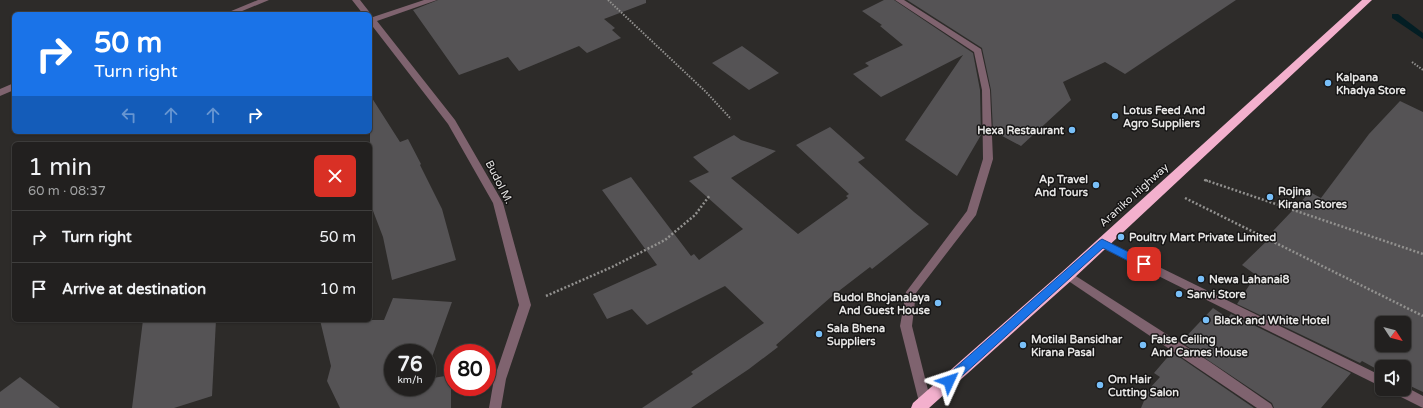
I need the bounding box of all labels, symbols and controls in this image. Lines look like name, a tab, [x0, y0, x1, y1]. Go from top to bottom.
text: 50 m	[94, 26, 162, 60]
icon: right	[28, 28, 80, 80]
text: Turn right	[94, 60, 178, 82]
place label: Kalpana Khadya Store	[1336, 71, 1406, 98]
marker: Kalpana Khadya Store	[1323, 78, 1333, 88]
icon: left	[118, 104, 140, 126]
icon: ahead	[160, 104, 182, 126]
icon: ahead	[202, 104, 224, 126]
icon: right	[244, 104, 266, 126]
place label: Lotus Feed And Agro Suppliers	[1123, 104, 1205, 131]
marker: Lotus Feed And Agro Suppliers	[1110, 111, 1120, 121]
place label: Hexa Restaurant	[977, 124, 1065, 137]
marker: Hexa Restaurant	[1067, 125, 1077, 135]
text: 1 min	[28, 153, 92, 182]
button: close	[314, 155, 356, 197]
street label: Budol M.	[483, 158, 516, 206]
street label: Araniko Highway	[1097, 160, 1171, 229]
place label: Ap Travel And Tours	[1034, 173, 1089, 199]
marker: Ap Travel And Tours	[1091, 180, 1101, 190]
text: 60 m · 08:37	[28, 183, 106, 199]
place label: Rojina Kirana Stores	[1278, 185, 1348, 211]
marker: Rojina Kirana Stores	[1265, 192, 1275, 202]
icon: right	[28, 226, 50, 248]
text: Turn right	[62, 228, 132, 246]
text: 50 m	[319, 228, 356, 246]
place label: Poultry Mart Private Limited	[1129, 231, 1276, 245]
marker: Poultry Mart Private Limited	[1116, 232, 1126, 242]
pin	[1127, 247, 1161, 281]
icon: arrive	[1133, 253, 1155, 275]
place label: Newa Lahanai8	[1209, 273, 1290, 286]
marker: Newa Lahanai8	[1196, 274, 1206, 284]
icon: arrive	[28, 278, 50, 300]
text: Arrive at destination	[62, 280, 206, 298]
text: 10 m	[319, 280, 356, 298]
place label: Sanvi Store	[1187, 288, 1246, 301]
marker: Sanvi Store	[1174, 289, 1184, 299]
place label: Budol Bhojanalaya And Guest House	[833, 291, 931, 317]
marker: Budol Bhojanalaya And Guest House	[933, 298, 943, 308]
place label: Black and White Hotel	[1214, 314, 1330, 327]
marker: Black and White Hotel	[1201, 315, 1211, 325]
north arrow	[1375, 316, 1411, 352]
map controls	[1375, 316, 1411, 396]
place label: Sala Bhena Suppliers	[827, 322, 885, 349]
marker: Sala Bhena Suppliers	[814, 329, 824, 339]
place label: Motilal Bansidhar Kirana Pasal	[1031, 333, 1123, 359]
place label: False Ceiling And Carnes House	[1151, 333, 1249, 359]
marker: Motilal Bansidhar Kirana Pasal	[1018, 340, 1028, 350]
marker: False Ceiling And Carnes House	[1138, 340, 1148, 350]
speed limit sign: 80	[444, 344, 496, 396]
text: 76	[397, 353, 423, 377]
position arrow	[928, 360, 970, 402]
button: sound	[1375, 360, 1411, 396]
place label: Om Hair Cutting Salon	[1108, 373, 1179, 400]
text: km/h	[397, 374, 423, 386]
marker: Om Hair Cutting Salon	[1095, 380, 1105, 390]

